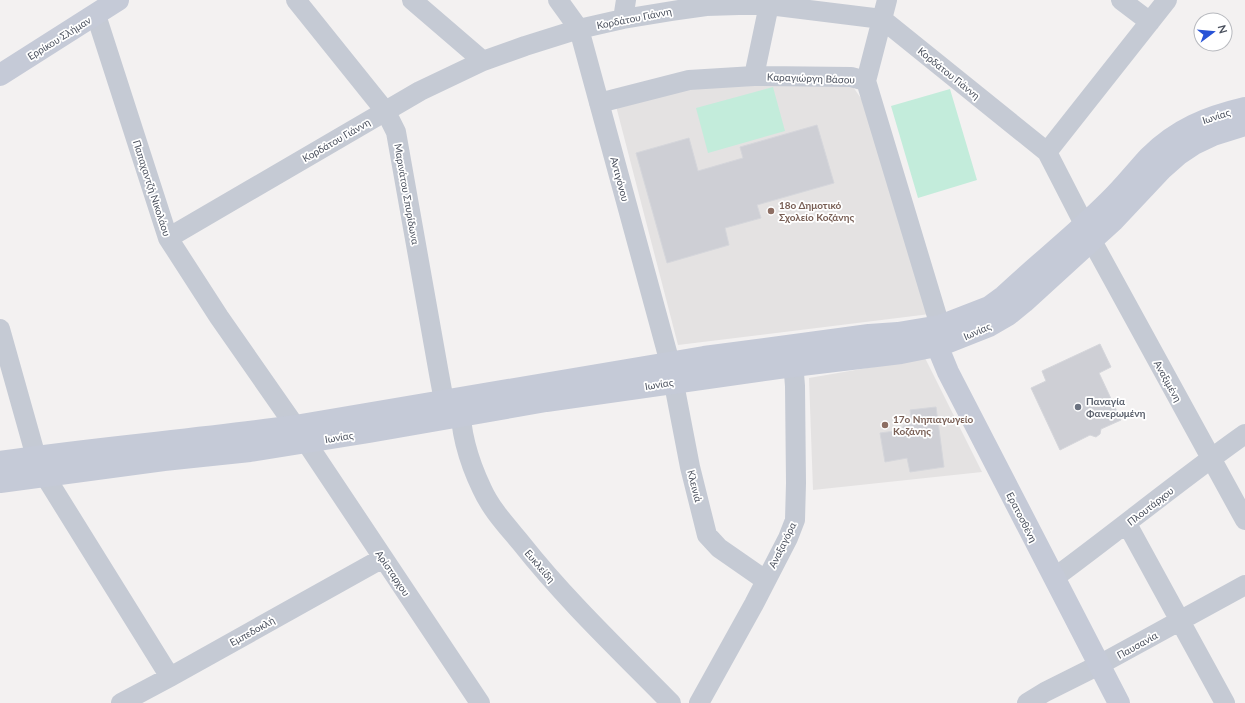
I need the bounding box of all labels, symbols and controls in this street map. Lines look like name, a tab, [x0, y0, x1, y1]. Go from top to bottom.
street label: Κορδάτου Γιάννη	[595, 5, 673, 31]
north arrow	[1193, 12, 1233, 52]
street label: Ερρίκου Σλήμαν	[25, 14, 93, 62]
text: N	[1216, 23, 1231, 35]
street label: Κορδάτου Γιάννη	[916, 44, 982, 102]
street label: Καραγιώργη Βάσου	[767, 70, 855, 86]
street label: Ιωνίας	[1201, 106, 1232, 126]
street label: Κορδάτου Γιάννη	[300, 116, 372, 164]
street label: Παπαχαντζή Νικολάου	[131, 138, 173, 238]
street label: Μαρινάτου Σπυρίδωνα	[392, 143, 422, 245]
street label: Αντιγόνου	[608, 155, 632, 203]
place label: 18ο Δημοτικό Σχολείο Κοζάνης	[779, 199, 854, 223]
marker: 18ο Δημοτικό Σχολείο Κοζάνης	[766, 206, 776, 216]
street label: Ιωνίας	[962, 320, 993, 342]
street label: Αναξιμένη	[1152, 358, 1184, 404]
street label: Ιωνίας	[644, 376, 674, 392]
place label: Παναγία Φανερωμένη	[1086, 395, 1146, 419]
marker: Παναγία Φανερωμένη	[1073, 402, 1083, 412]
place label: 17ο Νηπιαγωγείο Κοζάνης	[893, 413, 974, 437]
marker: 17ο Νηπιαγωγείο Κοζάνης	[880, 420, 890, 430]
street label: Ιωνίας	[324, 429, 354, 445]
street label: Κλεινιά	[685, 469, 705, 503]
street label: Πλουτάρχου	[1124, 484, 1176, 528]
street label: Ερατοσθένη	[1004, 490, 1040, 544]
street label: Αναξαγόρα	[766, 520, 798, 570]
street label: Ευκλείδη	[522, 547, 558, 585]
street label: Αρίσταρχου	[373, 548, 413, 598]
street label: Εμπεδοκλή	[227, 614, 277, 648]
street label: Παυσανία	[1115, 629, 1159, 661]

